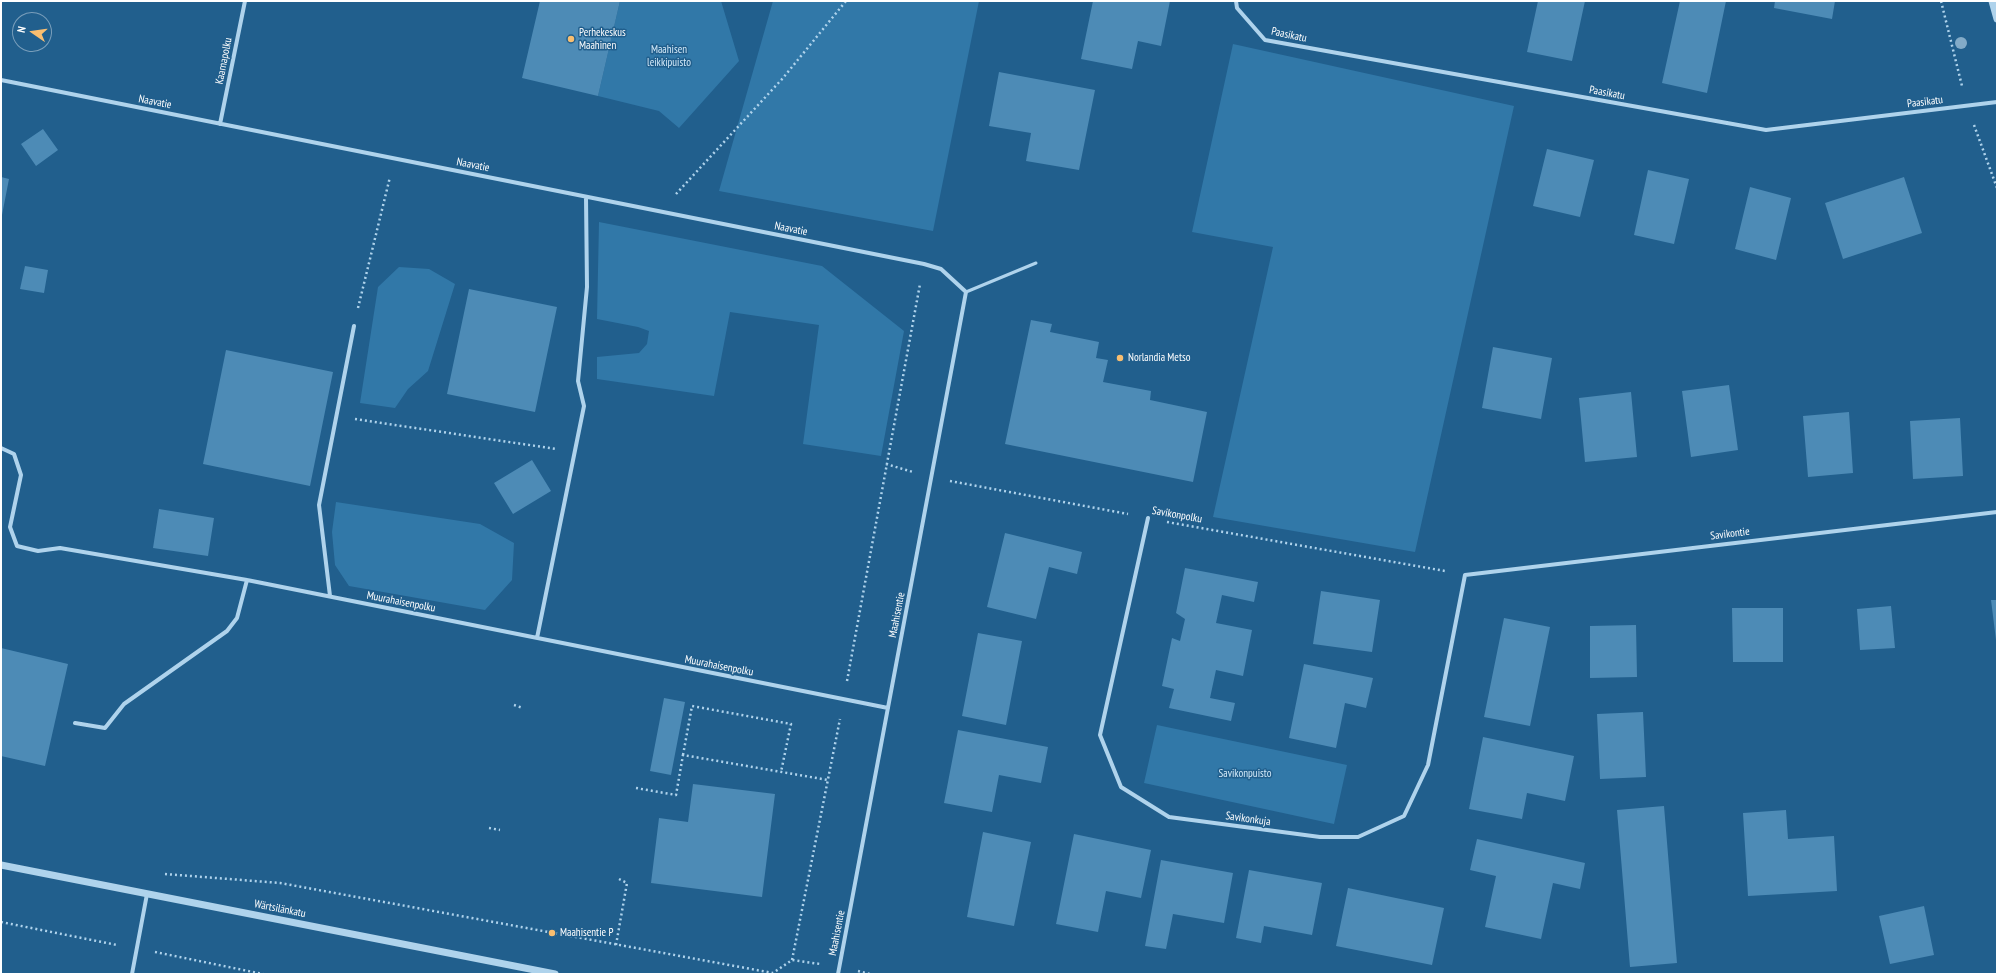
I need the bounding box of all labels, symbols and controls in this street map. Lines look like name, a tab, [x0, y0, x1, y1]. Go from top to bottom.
north arrow	[12, 12, 52, 52]
text: N	[14, 25, 29, 34]
street label: Paasikatu	[1270, 25, 1308, 45]
place label: Perhekeskus Maahinen	[579, 26, 626, 52]
marker: Perhekeskus Maahinen	[566, 34, 576, 44]
street label: Kaarnapolku	[213, 36, 235, 86]
park label: Maahisen leikkipuisto	[647, 43, 691, 69]
street label: Paasikatu	[1588, 83, 1626, 103]
street label: Naavatie	[137, 92, 173, 112]
street label: Paasikatu	[1906, 93, 1944, 111]
street label: Naavatie	[455, 155, 491, 175]
street label: Naavatie	[773, 219, 809, 239]
place label: Norlandia Metso	[1128, 351, 1190, 365]
marker: Norlandia Metso	[1115, 353, 1125, 363]
street label: Savikonpolku	[1151, 504, 1203, 526]
street label: Savikontie	[1710, 525, 1750, 543]
street label: Muurahaisenpolku	[365, 589, 437, 615]
street label: Maahisentie	[886, 591, 908, 639]
street label: Muurahaisenpolku	[683, 653, 755, 679]
park label: Savikonpuisto	[1219, 767, 1271, 781]
street label: Savikonkuja	[1225, 809, 1271, 829]
street label: Wärtsilänkatu	[253, 898, 307, 920]
street label: Maahisentie	[826, 909, 848, 957]
place label: Maahisentie P	[560, 926, 613, 940]
marker: Maahisentie P	[547, 928, 557, 938]

